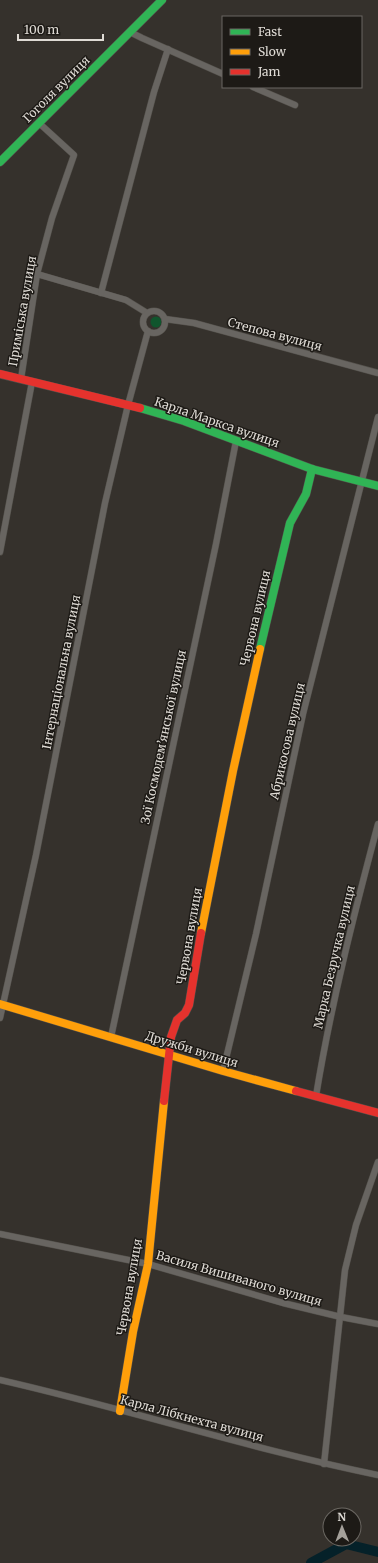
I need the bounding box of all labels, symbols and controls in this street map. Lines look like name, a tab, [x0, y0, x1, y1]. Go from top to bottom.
scale bar	[18, 16, 103, 42]
legend	[222, 16, 362, 88]
text: 100 m	[24, 22, 59, 37]
text: Fast	[258, 24, 282, 39]
text: Slow	[258, 44, 287, 59]
street label: Гоголя вулиця	[19, 52, 93, 126]
text: Jam	[257, 64, 281, 79]
street label: Приміська вулиця	[5, 255, 39, 367]
street label: Степова вулиця	[226, 314, 324, 354]
street label: Карла Маркса вулиця	[153, 394, 281, 450]
street label: Червона вулиця	[237, 569, 273, 667]
street label: Інтернаціональна вулиця	[39, 593, 83, 751]
street label: Зої Космодем’янської вулиця	[137, 649, 189, 825]
street label: Абрикосова вулиця	[266, 681, 308, 802]
street label: Марка Безручка вулиця	[310, 884, 358, 1030]
street label: Червона вулиця	[173, 886, 205, 986]
street label: Дружби вулиця	[144, 1028, 240, 1070]
street label: Червона вулиця	[113, 1237, 145, 1337]
street label: Василя Вишиваного вулиця	[154, 1247, 324, 1309]
street label: Карла Лібкнехта вулиця	[119, 1392, 265, 1444]
north arrow	[322, 1507, 362, 1547]
text: N	[337, 1510, 347, 1524]

